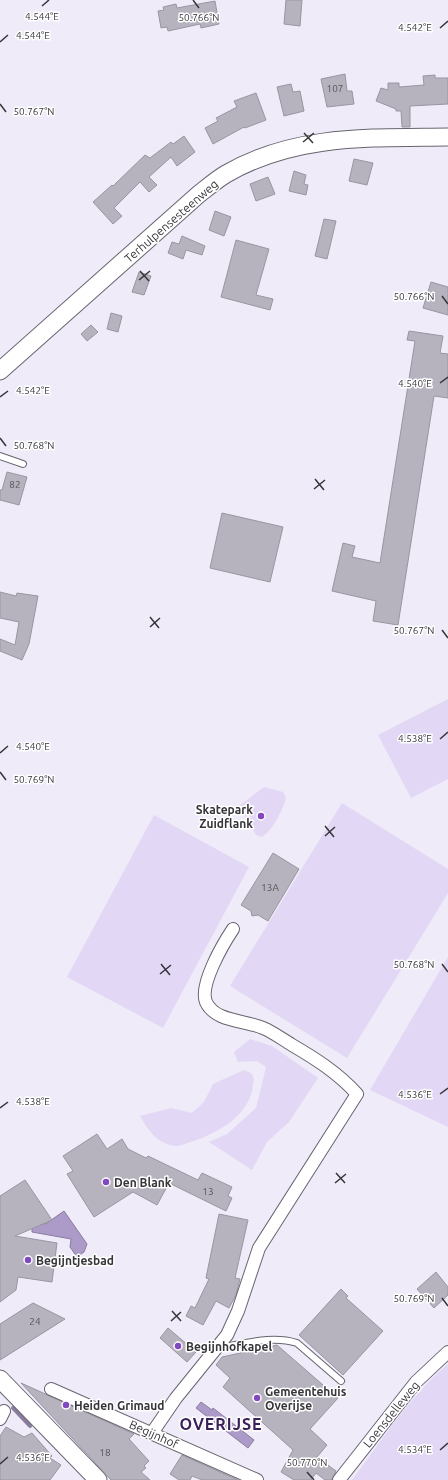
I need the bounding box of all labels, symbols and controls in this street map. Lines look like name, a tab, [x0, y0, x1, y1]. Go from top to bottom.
text: 4.544°E	[25, 11, 59, 22]
text: 50.766°N	[178, 12, 220, 23]
text: 4.542°E	[398, 22, 432, 33]
text: 4.544°E	[16, 30, 50, 41]
house number: 107	[327, 83, 343, 94]
text: 50.767°N	[13, 106, 55, 117]
street label: Terhulpensesteenweg	[122, 177, 220, 265]
text: 50.766°N	[393, 291, 435, 302]
text: 4.540°E	[398, 378, 432, 389]
text: 4.542°E	[16, 385, 50, 396]
text: 50.768°N	[13, 440, 55, 451]
house number: 82	[9, 479, 21, 490]
text: 50.767°N	[393, 625, 435, 636]
text: 4.538°E	[398, 733, 432, 744]
text: 4.540°E	[16, 741, 50, 752]
text: 50.769°N	[13, 774, 55, 785]
place label: Skatepark Zuidflank	[196, 803, 253, 830]
marker: Skatepark Zuidflank	[256, 811, 266, 821]
house number: 13A	[261, 882, 279, 893]
text: 50.768°N	[393, 959, 435, 970]
text: 4.536°E	[398, 1089, 432, 1100]
text: 4.538°E	[16, 1096, 50, 1107]
place label: Den Blank	[114, 1176, 172, 1189]
marker: Den Blank	[101, 1177, 111, 1187]
house number: 13	[202, 1186, 214, 1197]
place label: Begijntjesbad	[36, 1254, 114, 1267]
marker: Begijntjesbad	[23, 1255, 33, 1265]
text: 50.769°N	[393, 1293, 435, 1304]
house number: 24	[29, 1316, 41, 1327]
place label: Begijnhofkapel	[186, 1340, 272, 1353]
marker: Begijnhofkapel	[173, 1341, 183, 1351]
street label: Loensdelleweg	[360, 1378, 422, 1450]
place label: Gemeentehuis Overijse	[265, 1385, 347, 1412]
marker: Gemeentehuis Overijse	[252, 1393, 262, 1403]
place label: Heiden Grimaud	[74, 1399, 165, 1412]
marker: Heiden Grimaud	[61, 1400, 71, 1410]
district label: OVERIJSE	[179, 1415, 263, 1433]
street label: Begijnhof	[127, 1417, 181, 1451]
text: 4.534°E	[398, 1444, 432, 1455]
house number: 18	[99, 1447, 111, 1458]
text: 4.536°E	[16, 1452, 50, 1463]
text: 50.770°N	[286, 1457, 328, 1468]

